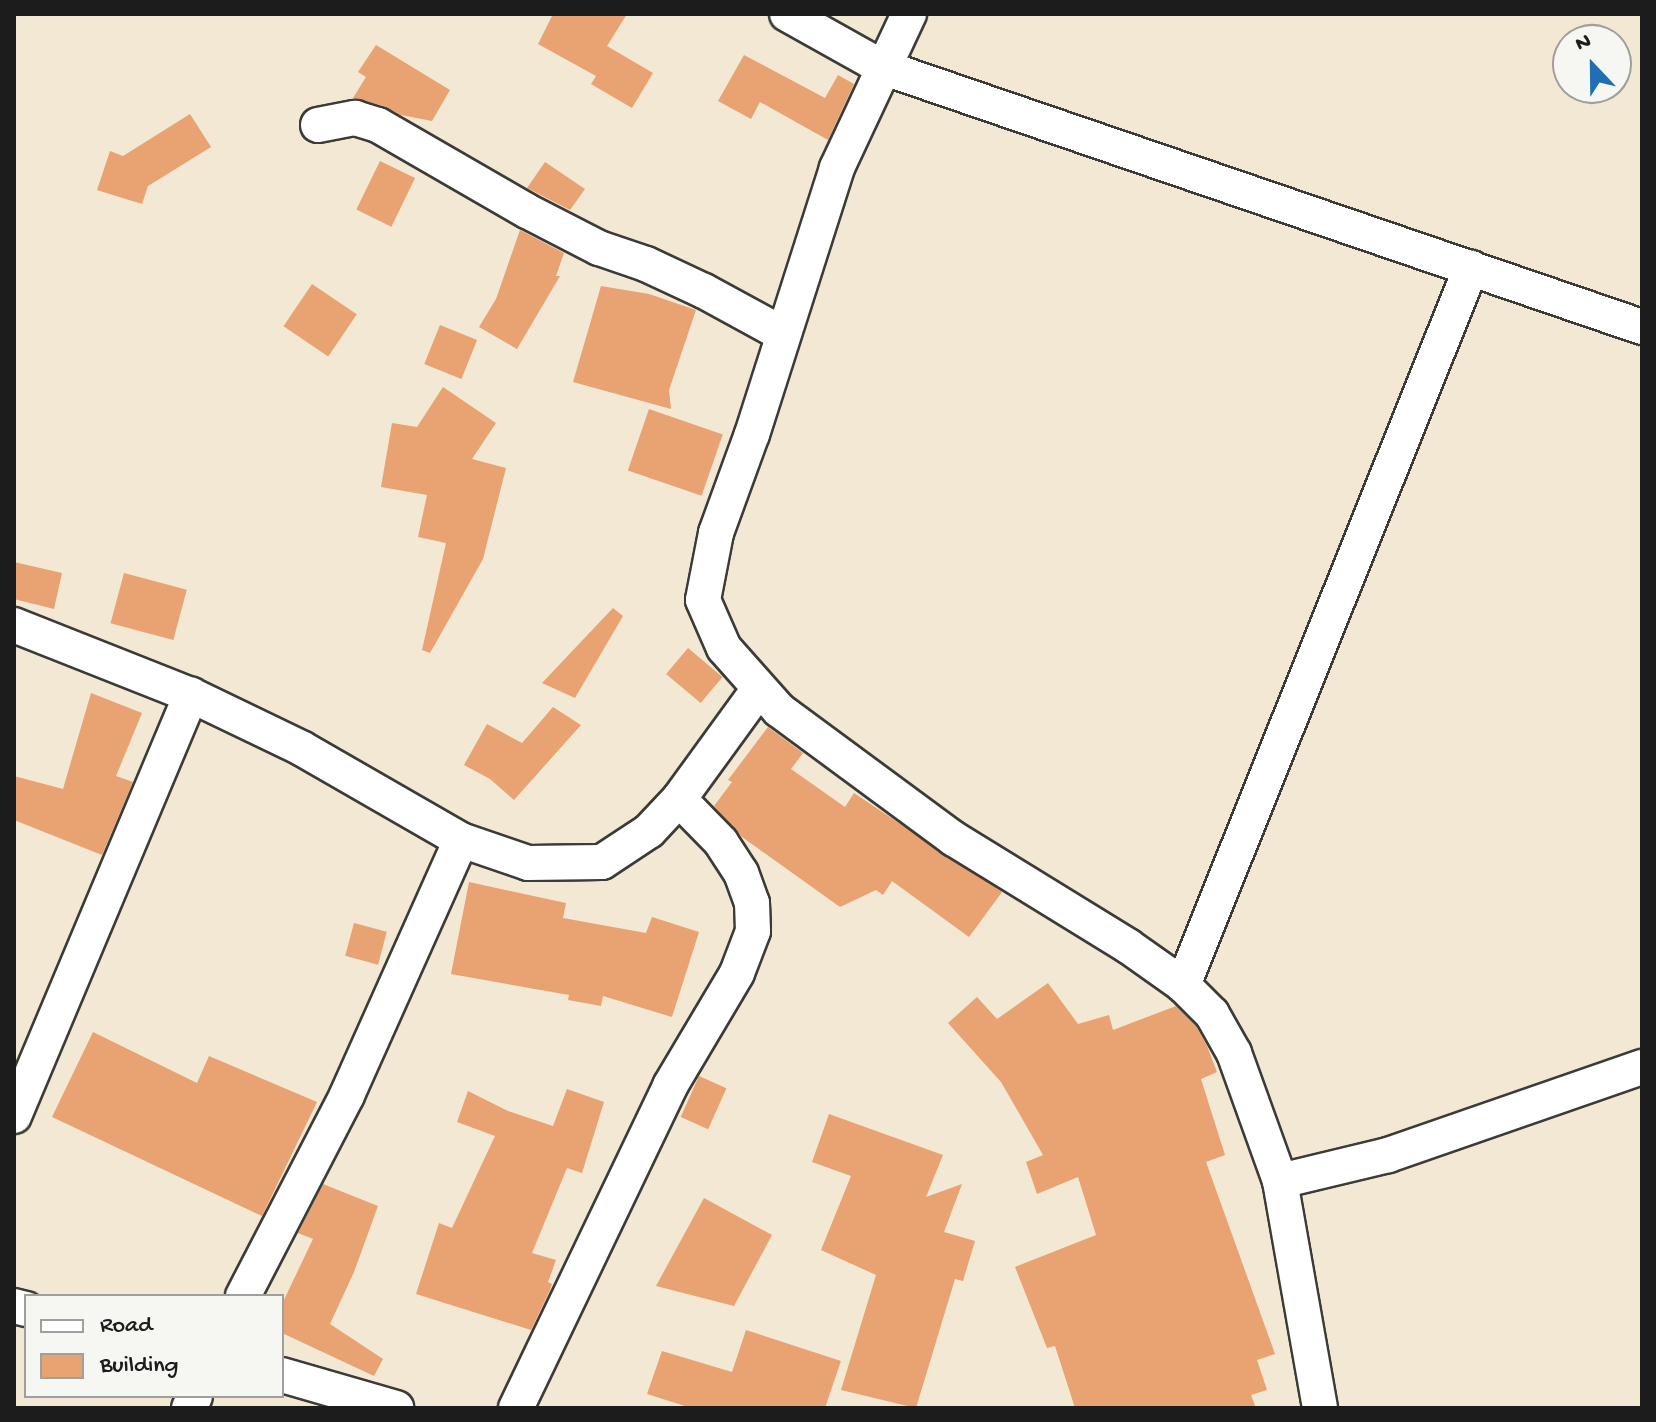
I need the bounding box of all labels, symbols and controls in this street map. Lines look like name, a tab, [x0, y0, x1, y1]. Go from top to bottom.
north arrow	[1552, 24, 1632, 104]
text: N	[1572, 29, 1595, 58]
legend	[24, 1294, 284, 1398]
text: Road	[100, 1312, 152, 1341]
text: Building	[100, 1352, 178, 1381]

